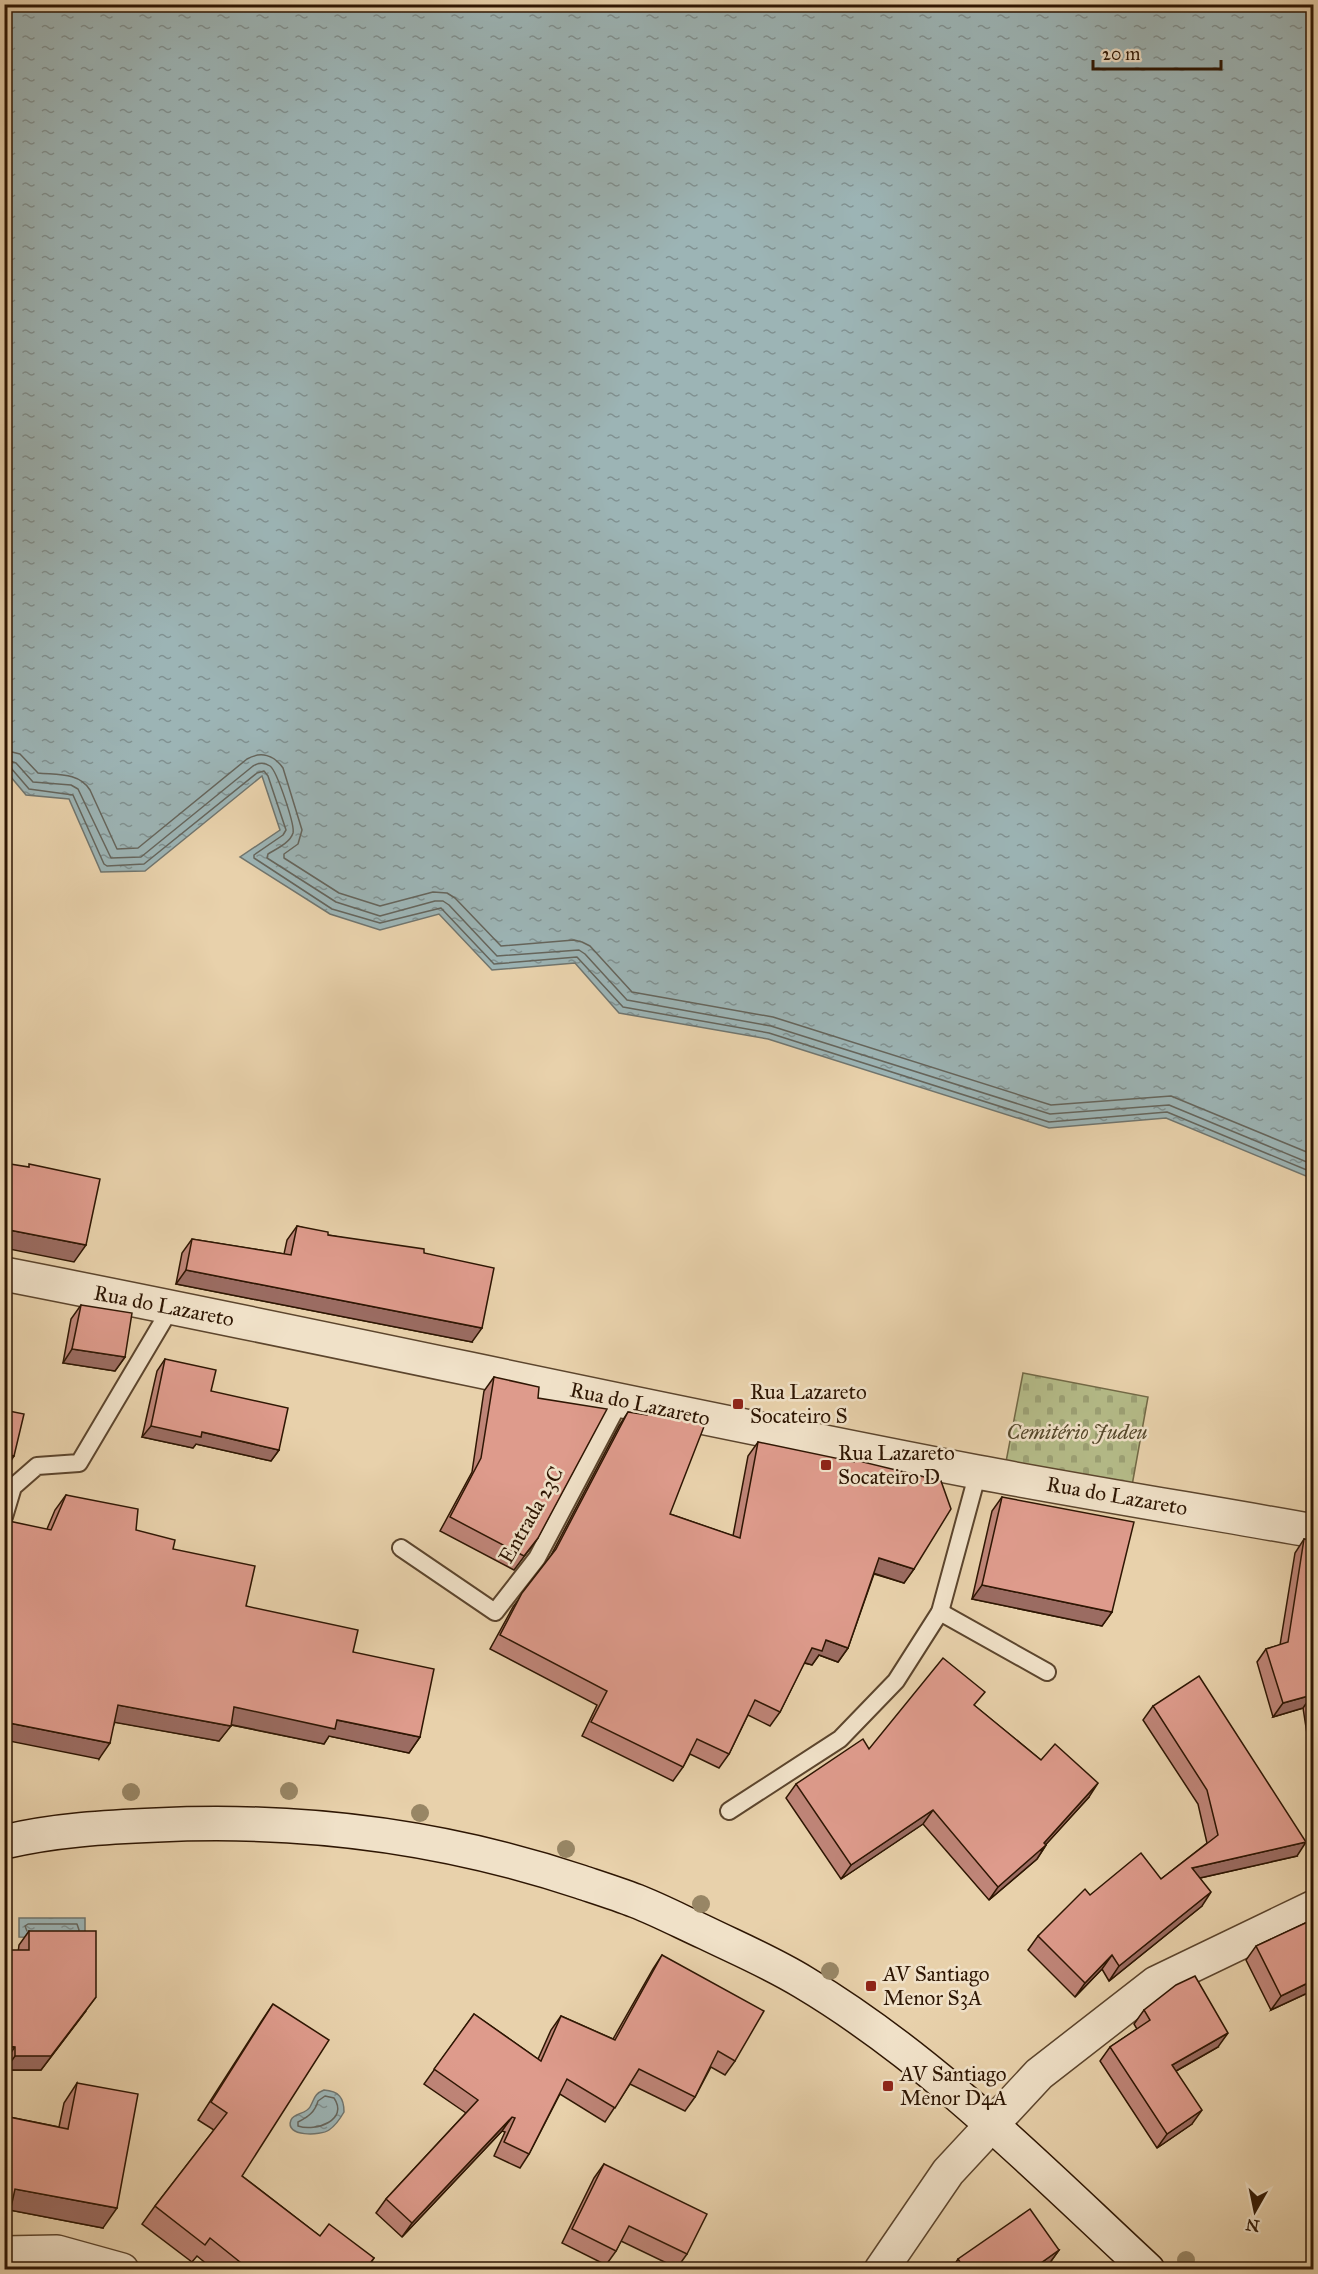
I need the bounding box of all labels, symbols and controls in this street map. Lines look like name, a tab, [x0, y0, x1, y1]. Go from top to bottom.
scale bar	[1093, 33, 1220, 71]
text: 20 m	[1102, 43, 1140, 65]
street label: Rua do Lazareto	[92, 1280, 237, 1332]
street label: Rua do Lazareto	[568, 1376, 713, 1432]
place label: Rua Lazareto Socateiro S	[750, 1379, 867, 1429]
marker: Rua Lazareto Socateiro S	[731, 1397, 745, 1411]
park label: Cemitério Judeu	[1007, 1419, 1147, 1445]
place label: Rua Lazareto Socateiro D	[838, 1440, 955, 1490]
marker: Rua Lazareto Socateiro D	[819, 1458, 833, 1472]
street label: Entrada 23C	[493, 1462, 569, 1568]
street label: Rua do Lazareto	[1045, 1471, 1190, 1521]
place label: AV Santiago Menor S3A	[882, 1961, 990, 2011]
marker: AV Santiago Menor S3A	[864, 1979, 878, 1993]
place label: AV Santiago Menor D4A	[899, 2061, 1007, 2111]
marker: AV Santiago Menor D4A	[881, 2079, 895, 2093]
north arrow	[1225, 2181, 1285, 2241]
text: N	[1244, 2215, 1261, 2236]

